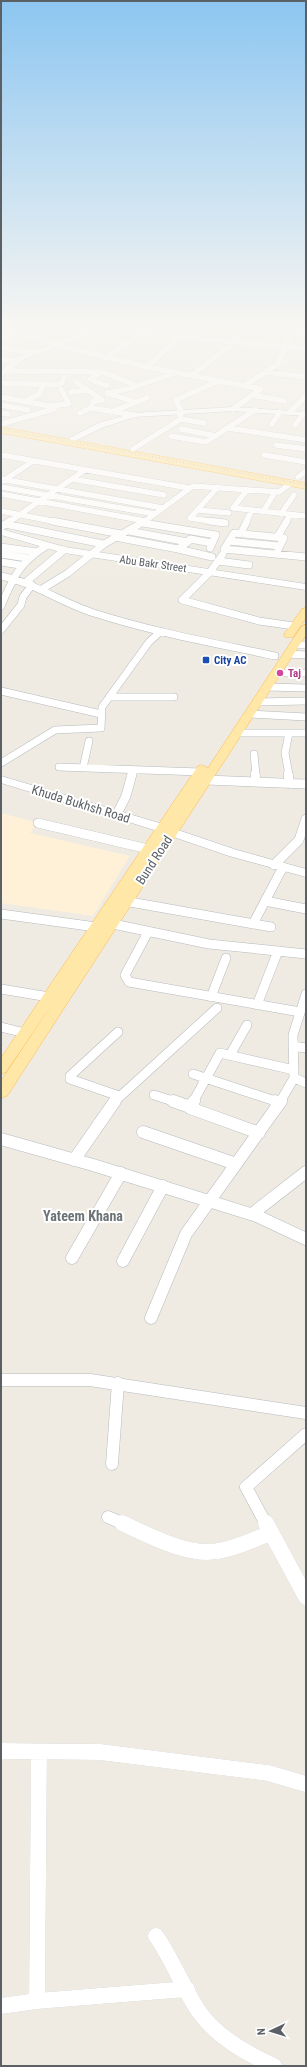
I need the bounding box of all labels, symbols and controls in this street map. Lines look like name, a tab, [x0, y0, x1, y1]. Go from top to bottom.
street label: Abu Bakr Street	[119, 553, 187, 575]
place label: City AC	[214, 654, 247, 667]
marker: City AC	[201, 655, 211, 665]
place label: Taj	[288, 667, 301, 680]
marker: Taj	[275, 668, 285, 678]
street label: Khuda Bukhsh Road	[30, 782, 132, 826]
street label: Bund Road	[133, 833, 175, 887]
district label: Yateem Khana	[43, 1208, 123, 1224]
north arrow	[251, 2011, 291, 2051]
text: N	[255, 2028, 268, 2035]

